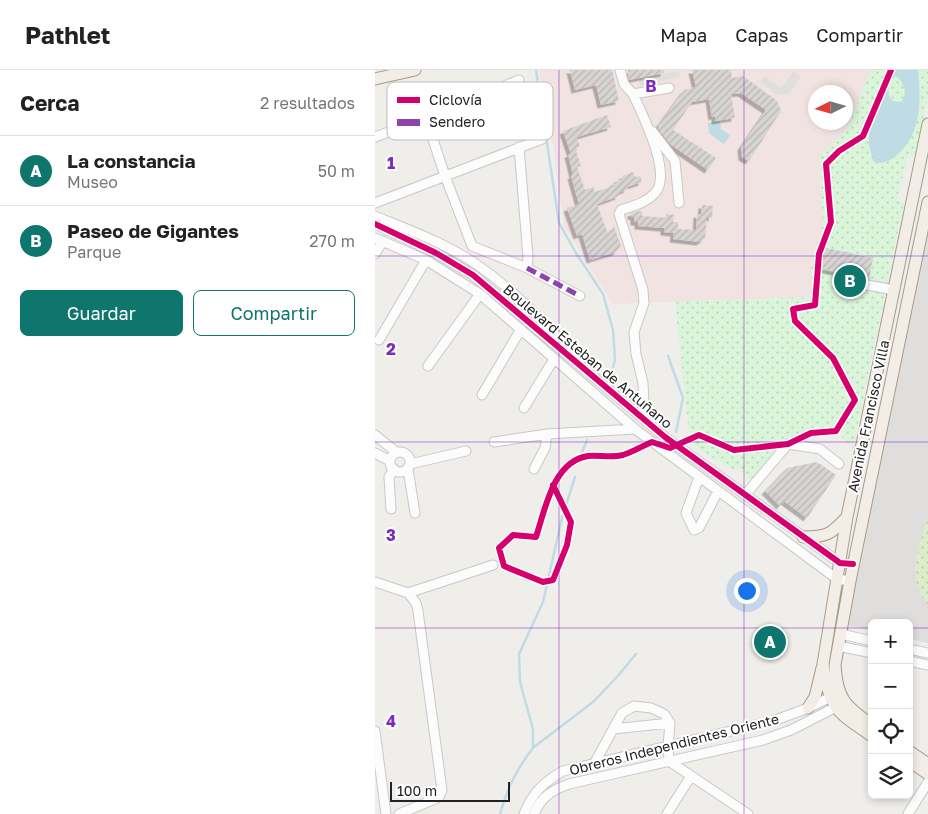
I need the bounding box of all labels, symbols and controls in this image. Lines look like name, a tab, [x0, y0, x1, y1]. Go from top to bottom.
text: Pathlet	[25, 20, 110, 49]
text: Mapa	[660, 24, 707, 46]
text: Capas	[735, 24, 788, 46]
text: Compartir	[816, 24, 903, 46]
text: B	[645, 76, 657, 96]
legend	[387, 82, 553, 140]
north arrow	[808, 85, 853, 130]
text: Cerca	[20, 90, 79, 116]
text: Ciclovía	[429, 91, 482, 108]
text: 2 resultados	[260, 93, 355, 113]
text: Sendero	[429, 113, 485, 130]
text: La constancia	[67, 149, 195, 172]
text: 1	[387, 153, 395, 173]
text: A	[30, 161, 42, 181]
text: 50 m	[318, 161, 355, 181]
text: Museo	[67, 172, 118, 192]
text: Paseo de Gigantes	[67, 219, 239, 242]
text: B	[30, 231, 42, 251]
text: 270 m	[309, 231, 355, 251]
text: Parque	[67, 242, 121, 262]
pin: B	[834, 262, 866, 300]
street label: Boulevard Esteban de Antuñano	[500, 280, 676, 432]
button: Guardar	[20, 290, 183, 336]
button: Compartir	[193, 290, 355, 336]
street label: Avenida Francisco Villa	[844, 338, 892, 494]
text: 2	[386, 339, 396, 359]
text: 3	[386, 525, 396, 545]
your location	[734, 578, 760, 604]
map controls	[868, 619, 913, 799]
button: +	[868, 619, 913, 664]
pin: A	[754, 623, 786, 661]
button: −	[868, 664, 913, 709]
button: locate	[868, 709, 913, 754]
street label: Obreros Independientes Oriente	[567, 710, 781, 778]
text: 4	[386, 711, 396, 731]
button: layers	[868, 754, 913, 799]
scale bar	[390, 779, 510, 802]
text: 100 m	[397, 782, 437, 799]

